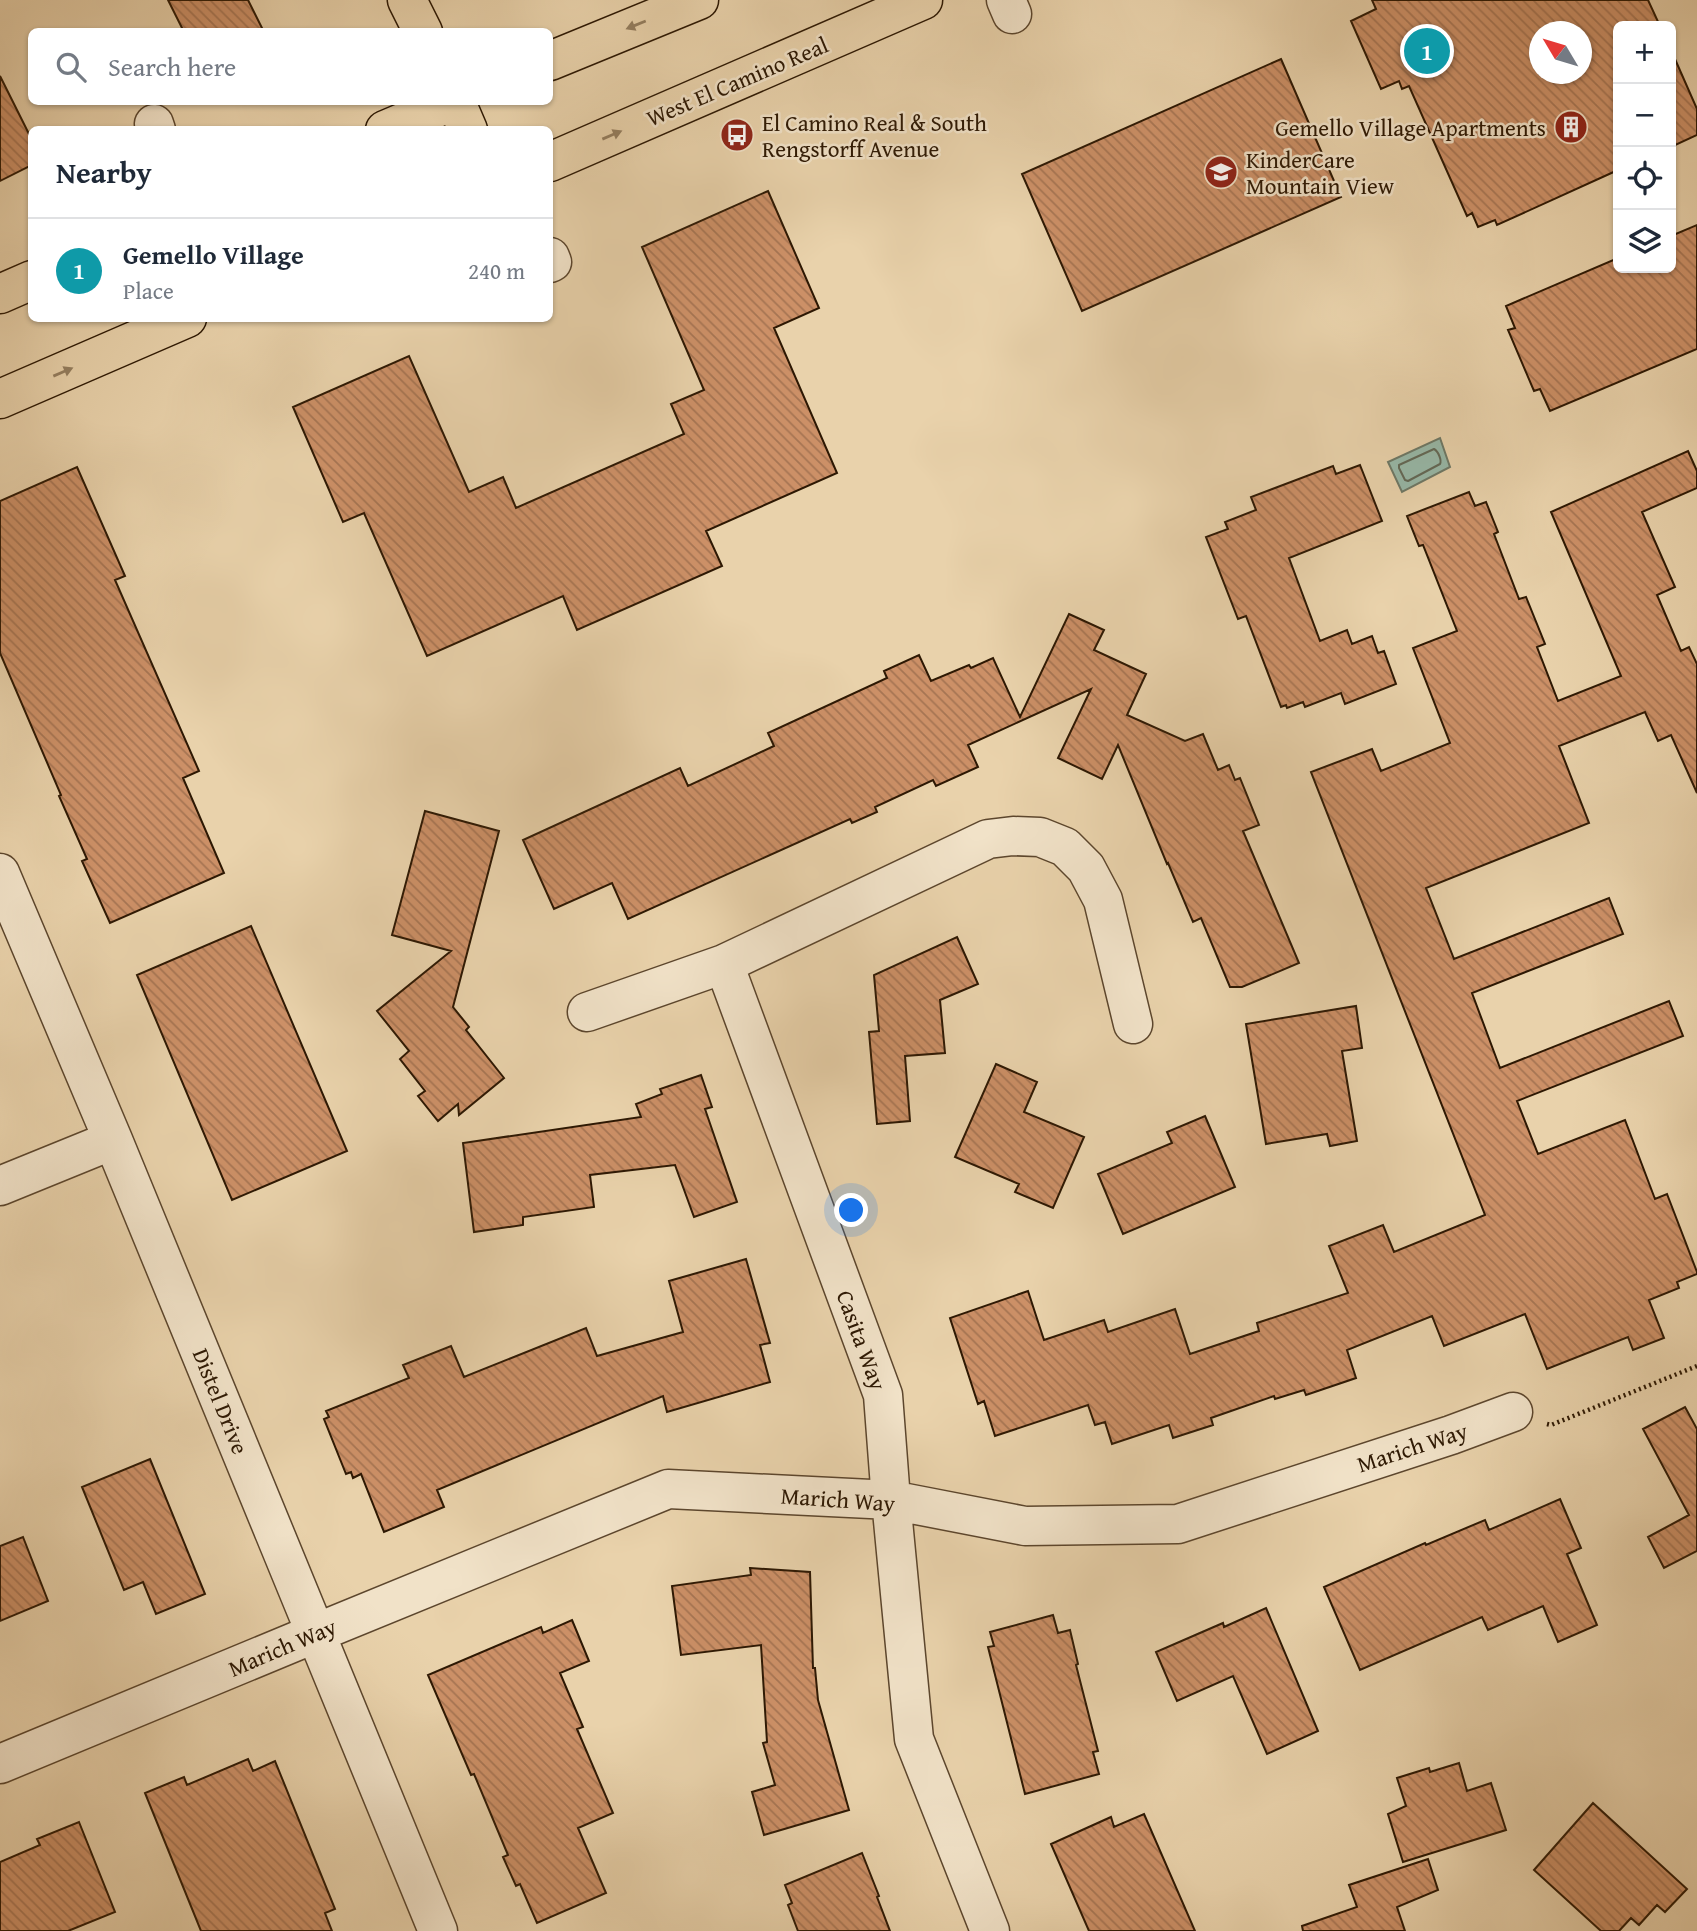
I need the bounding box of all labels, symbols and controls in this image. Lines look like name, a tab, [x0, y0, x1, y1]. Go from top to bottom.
one-way arrow	[625, 20, 646, 31]
north arrow	[1529, 21, 1592, 84]
map controls	[1613, 21, 1676, 273]
button: +	[1613, 21, 1676, 84]
pin: 1	[1404, 25, 1450, 77]
search box	[28, 28, 553, 105]
street label: West El Camino Real	[641, 28, 833, 134]
text: Search here	[108, 47, 236, 86]
icon: search	[52, 48, 90, 86]
button: −	[1613, 84, 1676, 147]
place label: El Camino Real & South Rengstorff Avenue	[762, 106, 987, 165]
building icon: Gemello Village Apartments	[1552, 108, 1590, 146]
place label: Gemello Village Apartments	[1275, 111, 1546, 144]
bus stop icon: El Camino Real & South Rengstorff Avenue	[718, 116, 756, 154]
one-way arrow	[602, 129, 622, 141]
place label: KinderCare Mountain View	[1246, 143, 1395, 202]
button: locate	[1613, 147, 1676, 210]
text: Nearby	[56, 150, 152, 194]
school or university icon: KinderCare Mountain View	[1202, 153, 1240, 191]
button: layers	[1613, 210, 1676, 273]
text: Gemello Village	[123, 235, 304, 274]
text: 1	[73, 254, 85, 287]
text: 240 m	[468, 254, 525, 287]
text: Place	[123, 274, 174, 307]
one-way arrow	[52, 366, 73, 377]
your location	[834, 1193, 868, 1227]
street label: Casita Way	[829, 1285, 895, 1395]
street label: Distel Drive	[185, 1343, 257, 1459]
street label: Marich Way	[1352, 1413, 1472, 1480]
street label: Marich Way	[780, 1479, 897, 1519]
street label: Marich Way	[223, 1609, 342, 1685]

